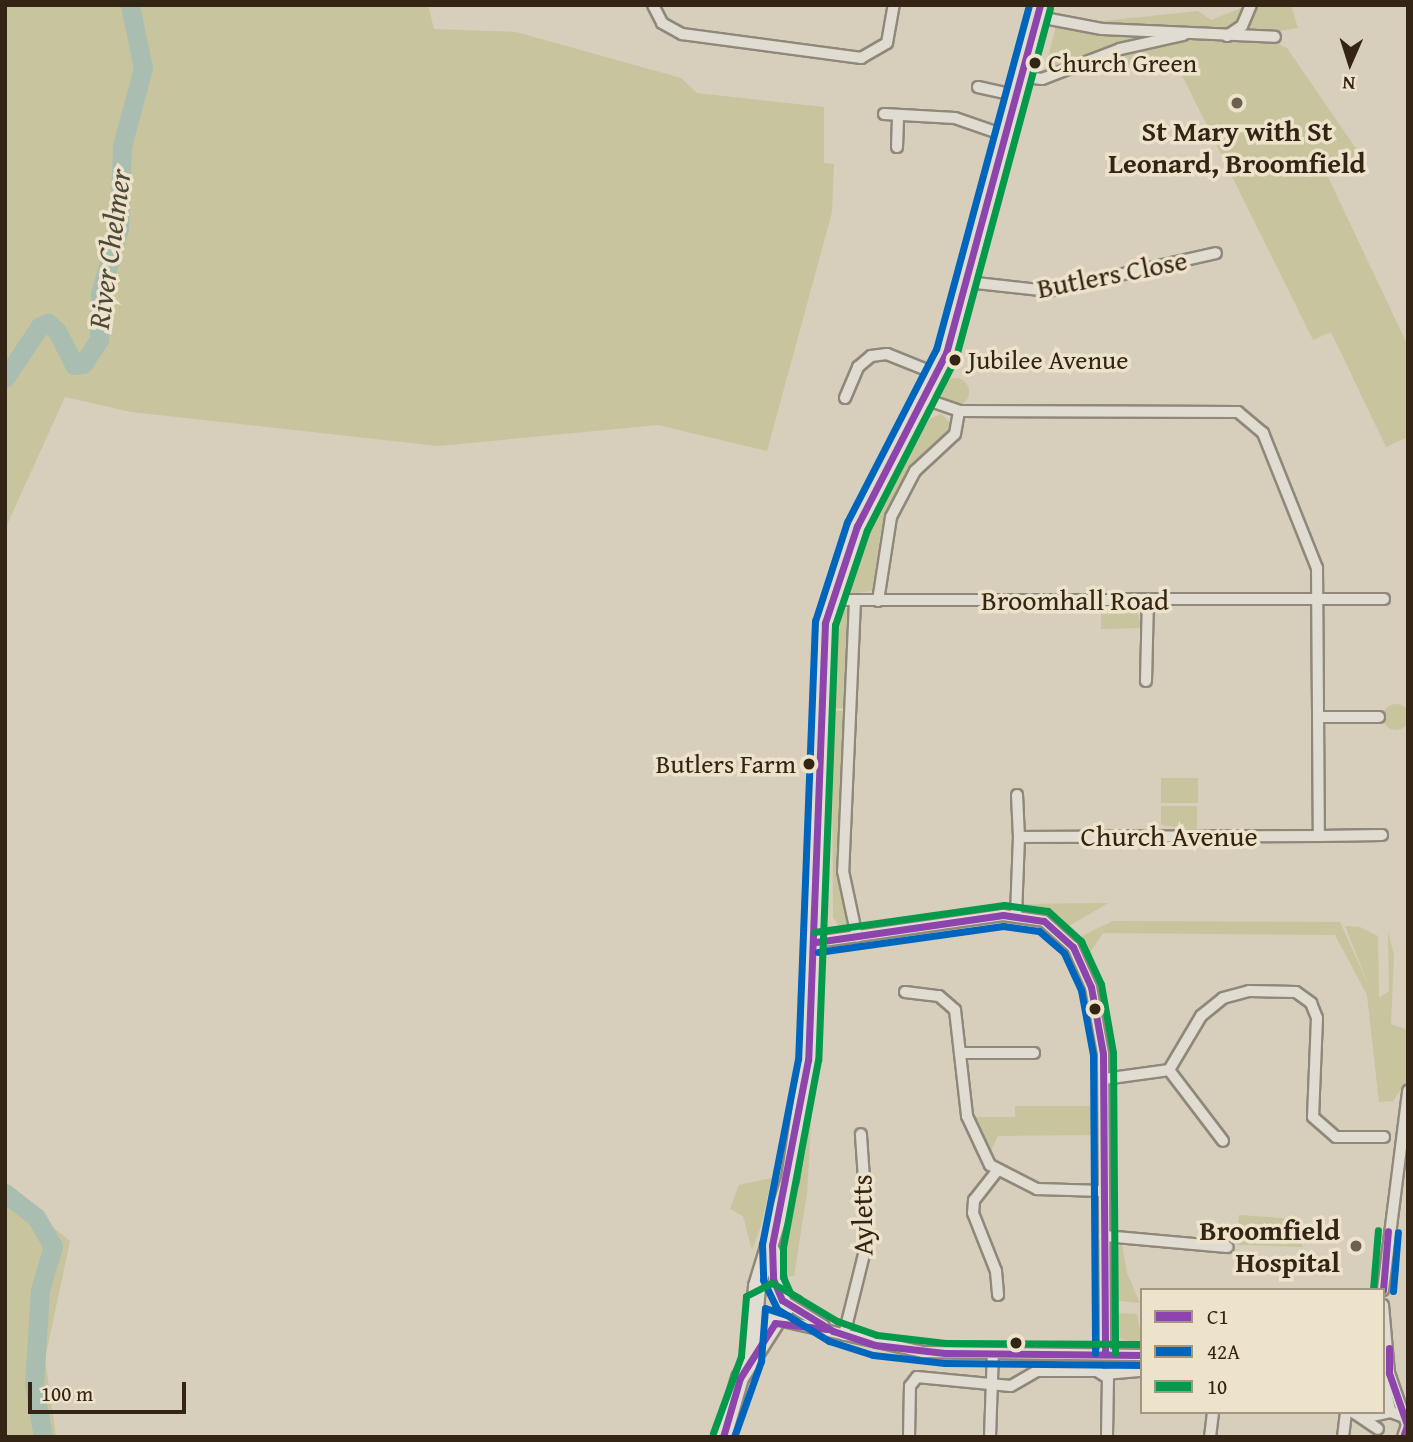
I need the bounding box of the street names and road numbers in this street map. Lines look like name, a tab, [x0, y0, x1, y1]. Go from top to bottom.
street label: Butlers Close	[1034, 243, 1190, 305]
street label: Broomhall Road	[981, 583, 1169, 617]
street label: Church Avenue	[1080, 819, 1258, 853]
street label: Ayletts	[844, 1174, 880, 1256]

